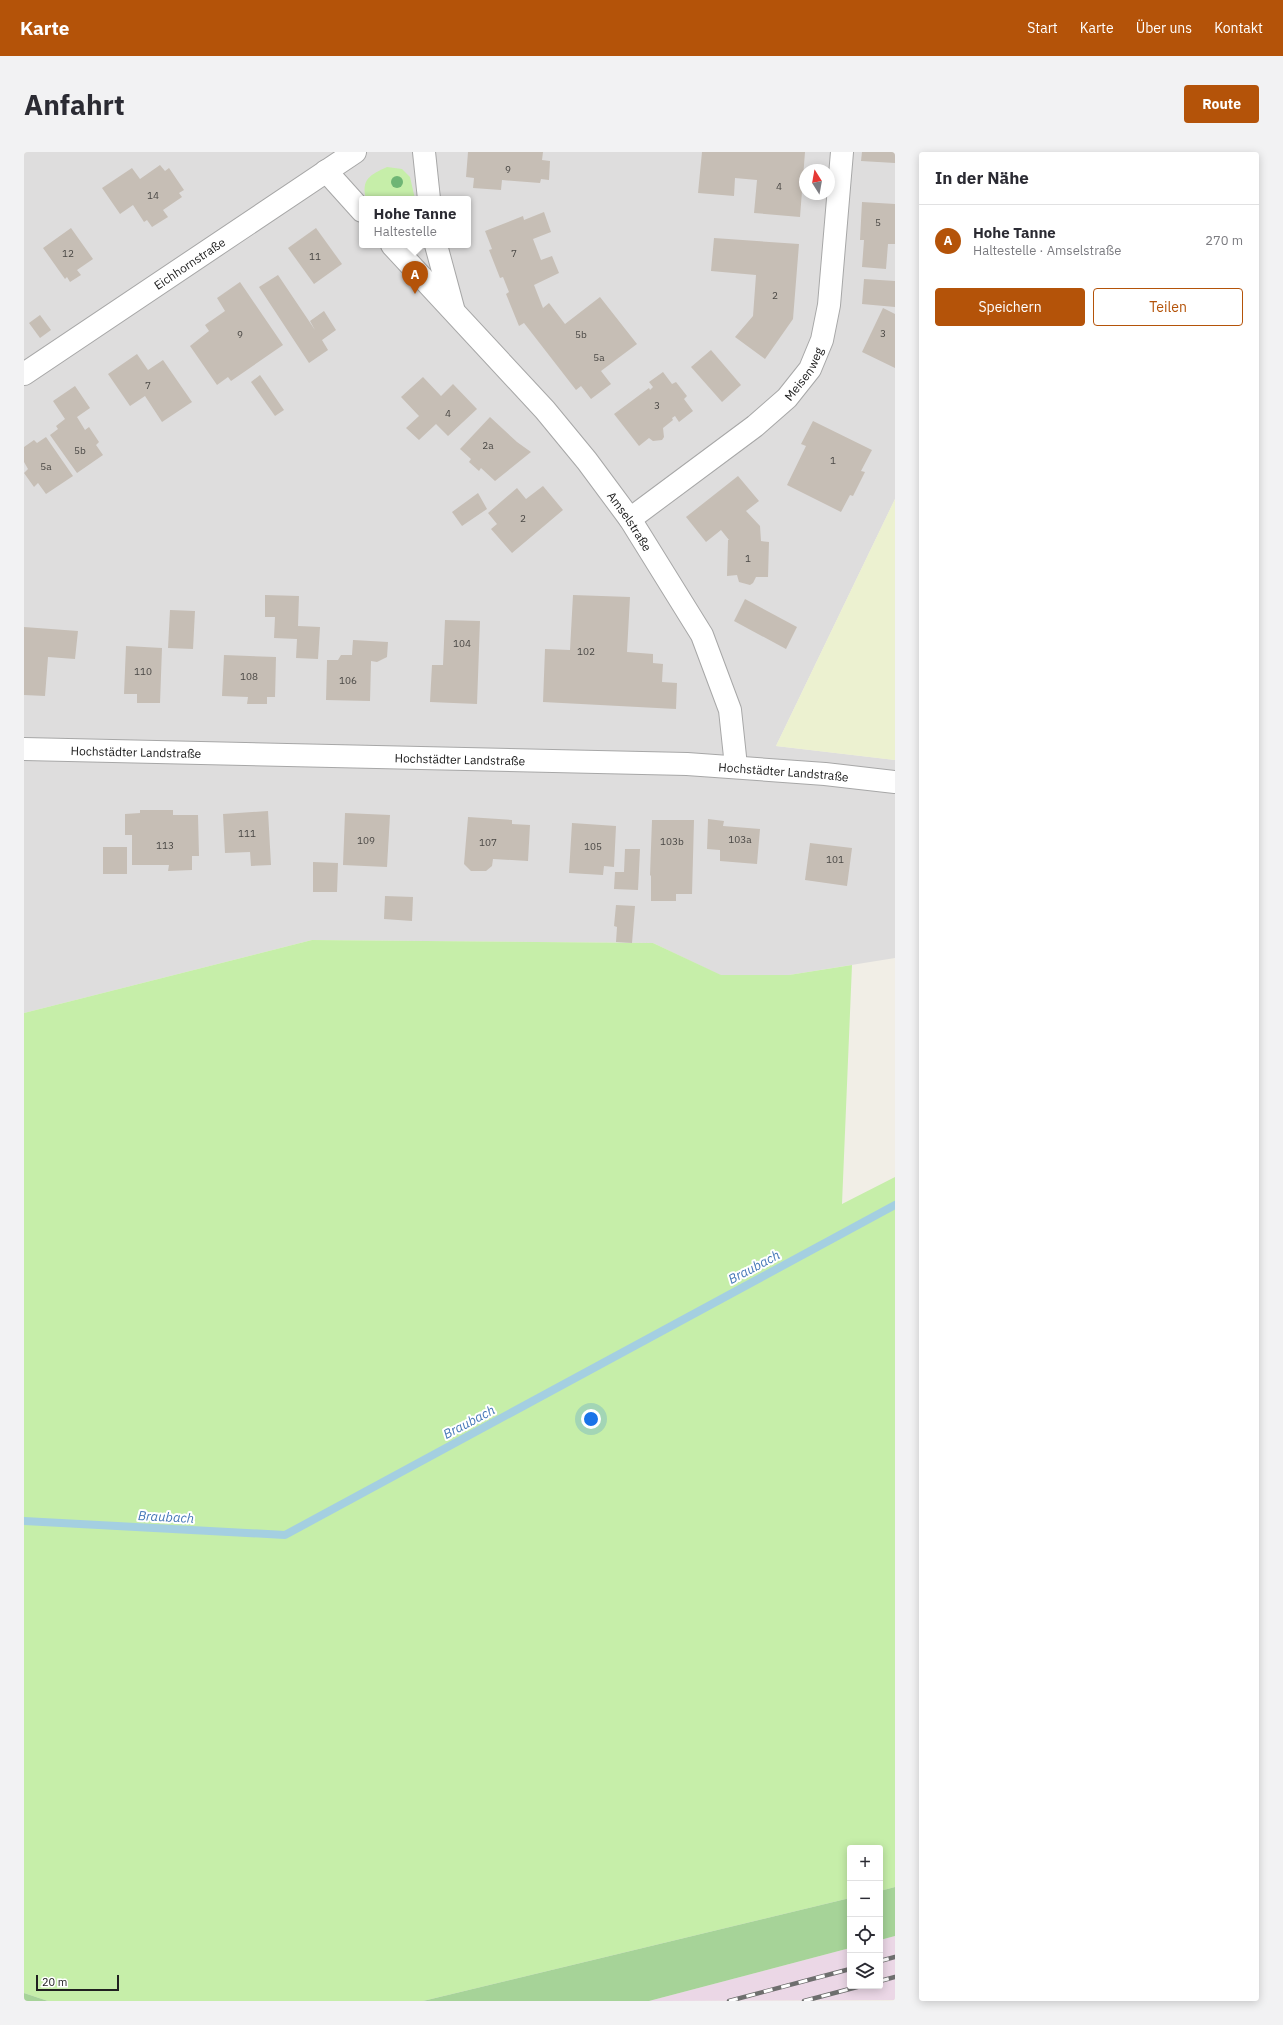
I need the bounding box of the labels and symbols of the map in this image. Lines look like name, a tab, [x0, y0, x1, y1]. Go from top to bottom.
house number: 9	[505, 163, 511, 176]
north arrow	[799, 164, 835, 200]
house number: 4	[776, 180, 782, 193]
house number: 14	[147, 189, 159, 202]
house number: 5	[875, 216, 881, 229]
street label: Eichhornstraße	[151, 234, 228, 292]
house number: 12	[62, 247, 74, 260]
house number: 7	[511, 247, 517, 260]
house number: 11	[309, 250, 321, 263]
pin: A	[402, 261, 428, 294]
house number: 2	[772, 289, 778, 302]
house number: 3	[880, 327, 886, 340]
house number: 9	[237, 328, 243, 341]
house number: 5b	[575, 328, 587, 341]
street label: Meisenweg	[781, 344, 826, 403]
house number: 5a	[593, 351, 605, 364]
house number: 7	[145, 379, 151, 392]
house number: 3	[654, 399, 660, 412]
house number: 4	[445, 407, 451, 420]
house number: 2a	[482, 439, 494, 452]
house number: 5b	[74, 444, 86, 457]
house number: 1	[830, 454, 836, 467]
house number: 5a	[40, 460, 52, 473]
street label: Amselstraße	[604, 488, 656, 554]
house number: 2	[520, 512, 526, 525]
house number: 1	[745, 552, 751, 565]
house number: 104	[453, 637, 471, 650]
house number: 102	[577, 645, 595, 658]
house number: 110	[134, 665, 152, 678]
house number: 108	[240, 670, 258, 683]
house number: 106	[339, 674, 357, 687]
street label: Hochstädter Landstraße	[70, 743, 202, 761]
street label: Hochstädter Landstraße	[394, 750, 526, 768]
street label: Hochstädter Landstraße	[718, 759, 850, 784]
house number: 111	[238, 827, 256, 840]
house number: 103a	[728, 833, 752, 846]
house number: 109	[357, 834, 375, 847]
house number: 103b	[660, 835, 684, 848]
house number: 107	[479, 836, 497, 849]
house number: 113	[156, 839, 174, 852]
house number: 105	[584, 840, 602, 853]
house number: 101	[826, 853, 844, 866]
water label: Braubach	[725, 1246, 783, 1288]
water label: Braubach	[440, 1401, 498, 1443]
your location	[581, 1409, 601, 1429]
water label: Braubach	[137, 1507, 195, 1527]
scale bar	[36, 1973, 119, 1992]

